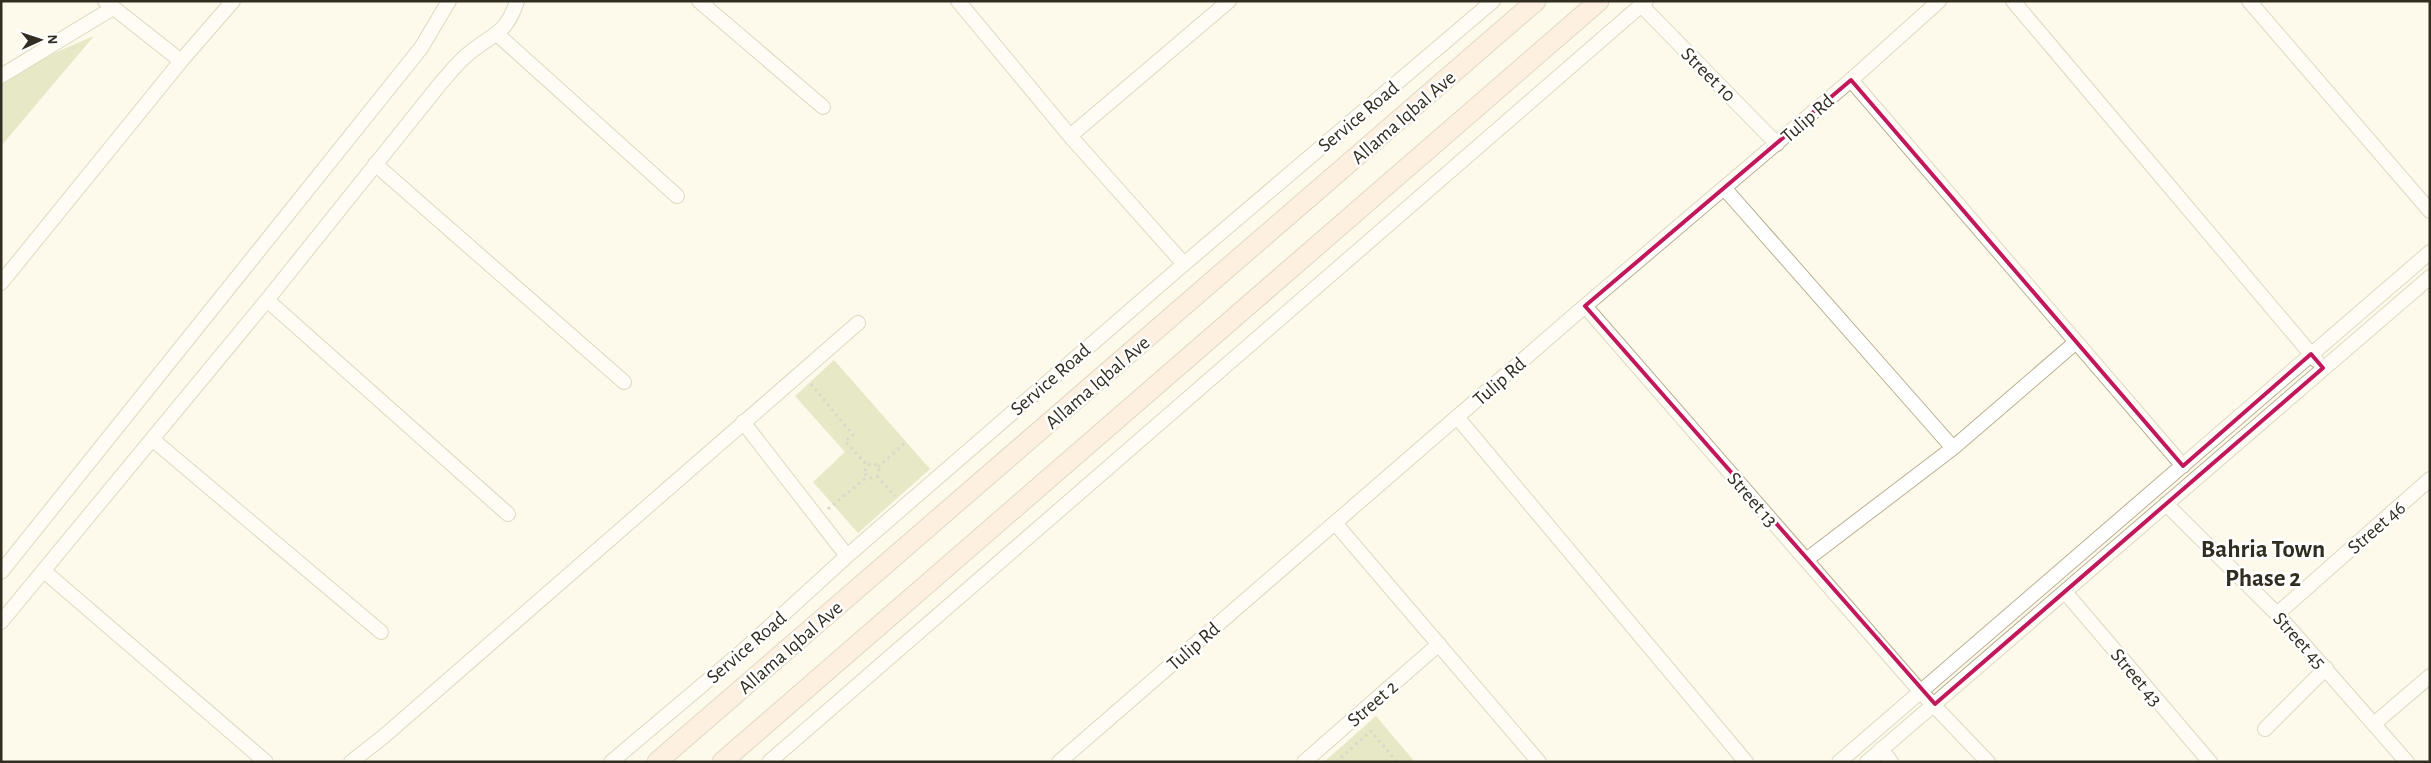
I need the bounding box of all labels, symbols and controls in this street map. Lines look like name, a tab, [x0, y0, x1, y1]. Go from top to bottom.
north arrow	[15, 15, 65, 65]
text: N	[45, 34, 59, 45]
street label: Street 10	[1677, 44, 1739, 106]
street label: Allama Iqbal Ave	[1348, 67, 1459, 168]
street label: Service Road	[1315, 78, 1403, 156]
street label: Tulip Rd	[1777, 91, 1838, 147]
street label: Allama Iqbal Ave	[1042, 332, 1153, 433]
street label: Service Road	[1007, 340, 1094, 420]
street label: Tulip Rd	[1469, 354, 1530, 410]
street label: Street 13	[1723, 468, 1781, 531]
street label: Street 46	[2344, 497, 2409, 558]
district label: Bahria Town Phase 2	[2201, 537, 2325, 591]
street label: Allama Iqbal Ave	[735, 597, 846, 698]
street label: Service Road	[703, 608, 790, 688]
street label: Street 45	[2269, 609, 2330, 673]
street label: Tulip Rd	[1163, 619, 1224, 675]
street label: Street 43	[2107, 645, 2166, 710]
street label: Street 2	[1344, 677, 1402, 731]

